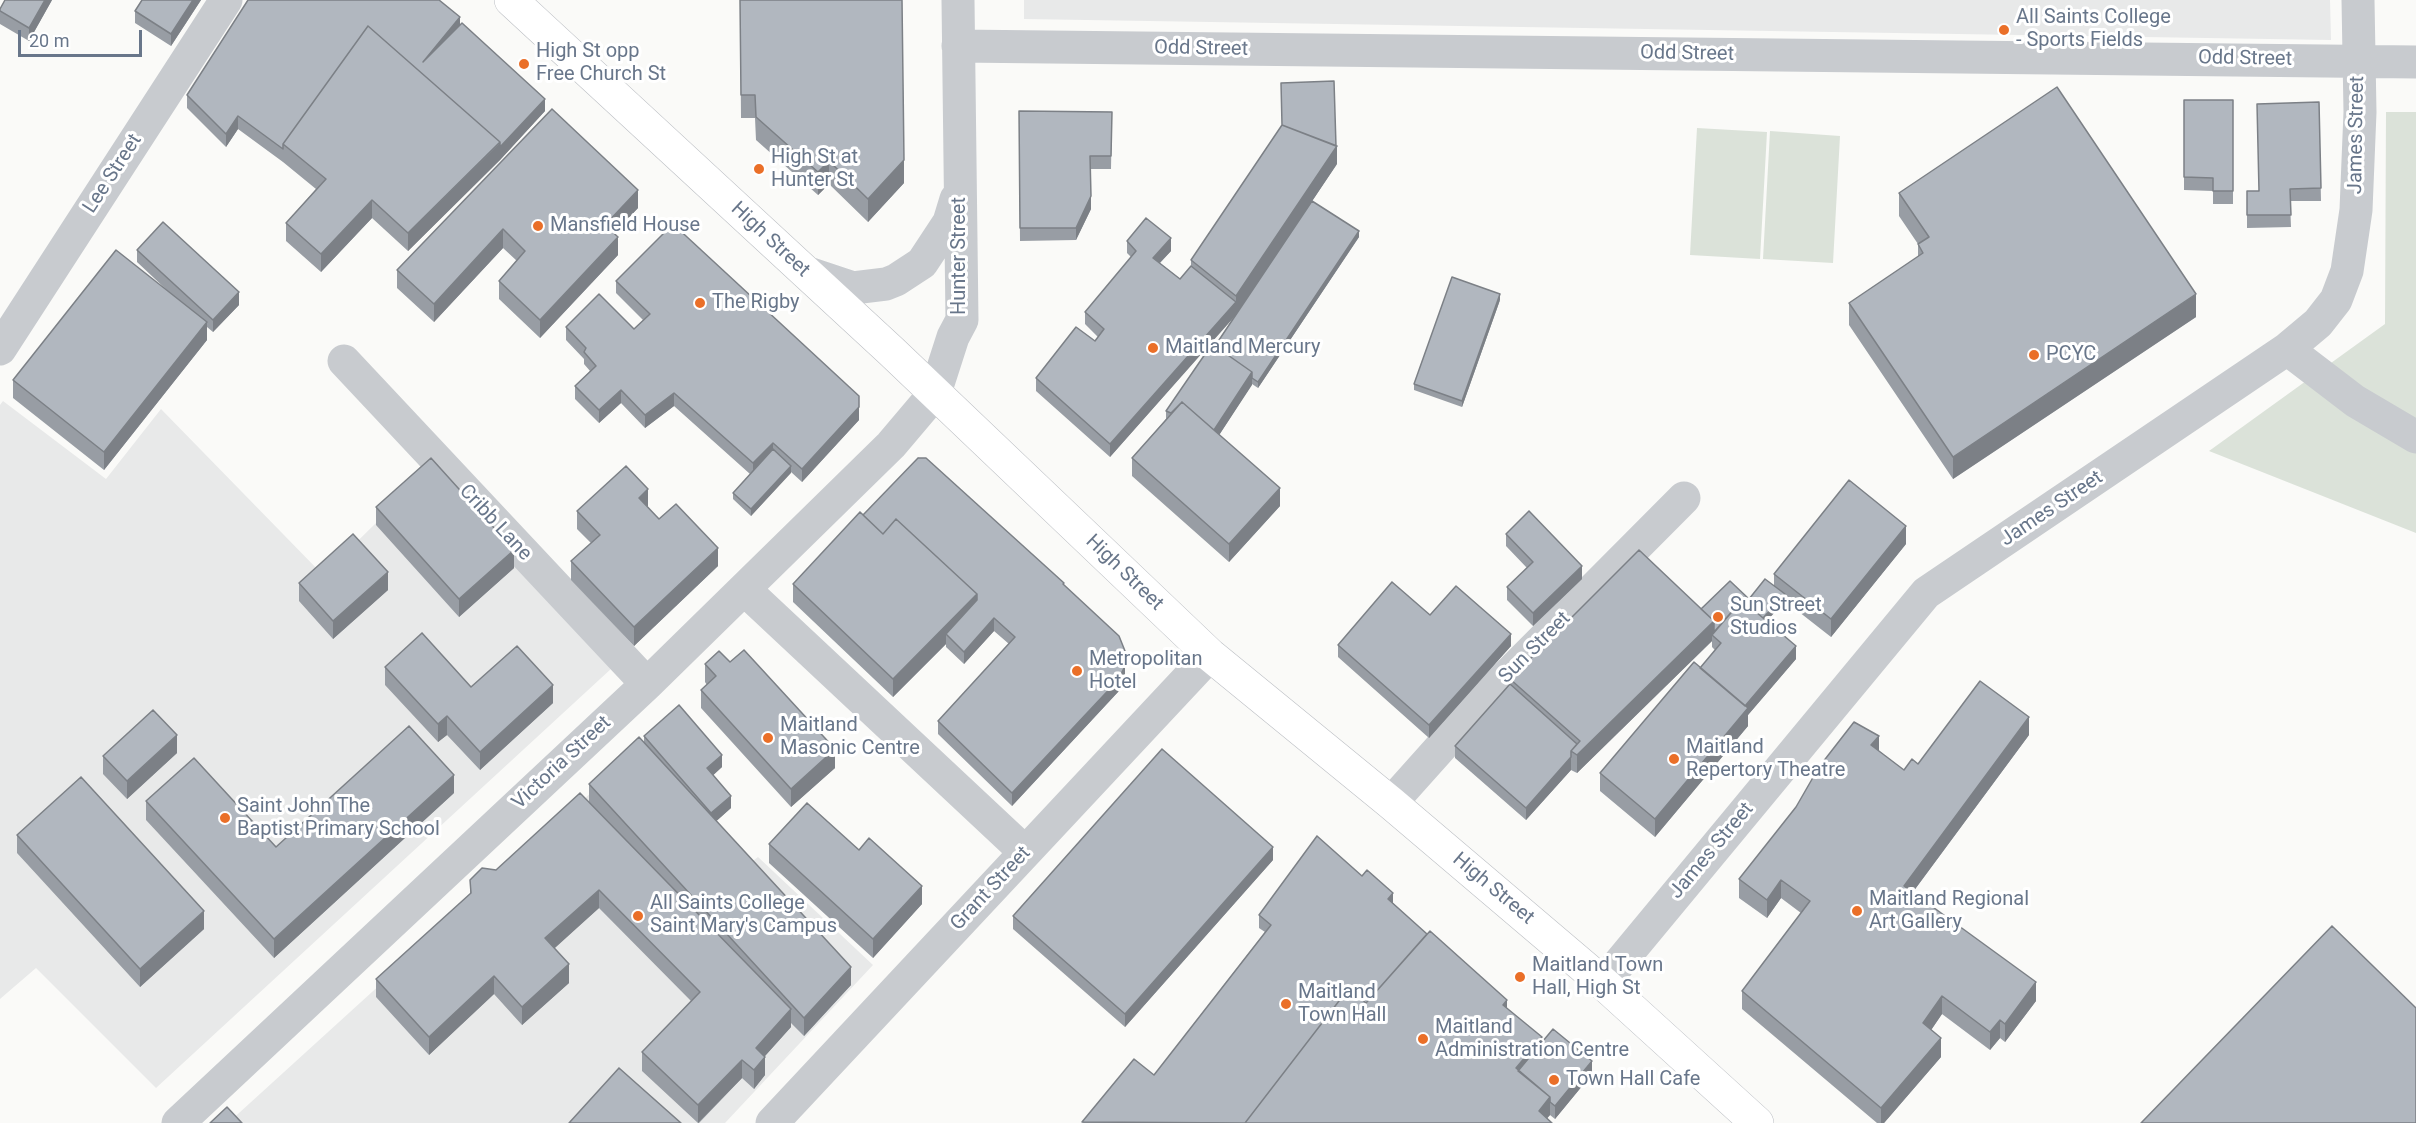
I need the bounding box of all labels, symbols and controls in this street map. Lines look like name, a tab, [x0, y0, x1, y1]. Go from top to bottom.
place label: All Saints College - Sports Fields	[2016, 6, 2171, 53]
scale bar	[21, 18, 146, 56]
marker: All Saints College - Sports Fields	[1997, 23, 2011, 37]
text: 20 m	[29, 30, 69, 51]
street label: Odd Street	[1154, 36, 1248, 62]
place label: High St opp Free Church St	[536, 40, 666, 87]
street label: Odd Street	[1640, 41, 1734, 67]
street label: Odd Street	[2198, 46, 2292, 72]
marker: High St opp Free Church St	[517, 57, 531, 71]
street label: James Street	[2344, 76, 2370, 194]
street label: Lee Street	[79, 130, 147, 218]
place label: High St at Hunter St	[771, 146, 858, 193]
marker: High St at Hunter St	[752, 162, 766, 176]
street label: High Street	[726, 197, 814, 283]
street label: Hunter Street	[948, 197, 972, 315]
place label: Mansfield House	[550, 214, 700, 238]
marker: Mansfield House	[531, 219, 545, 233]
place label: The Rigby	[712, 291, 800, 315]
marker: The Rigby	[693, 296, 707, 310]
place label: Maitland Mercury	[1165, 336, 1320, 360]
marker: Maitland Mercury	[1146, 341, 1160, 355]
place label: PCYC	[2046, 343, 2096, 367]
marker: PCYC	[2027, 348, 2041, 362]
street label: James Street	[1996, 466, 2108, 552]
street label: Cribb Lane	[454, 480, 536, 566]
street label: High Street	[1080, 530, 1168, 616]
place label: Sun Street Studios	[1730, 594, 1822, 641]
street label: Sun Street	[1494, 607, 1576, 689]
marker: Sun Street Studios	[1711, 610, 1725, 624]
place label: Metropolitan Hotel	[1089, 648, 1202, 695]
marker: Metropolitan Hotel	[1070, 664, 1084, 678]
street label: Victoria Street	[508, 711, 616, 815]
place label: Maitland Masonic Centre	[780, 714, 920, 761]
marker: Maitland Masonic Centre	[761, 731, 775, 745]
place label: Maitland Repertory Theatre	[1686, 736, 1845, 783]
marker: Maitland Repertory Theatre	[1667, 752, 1681, 766]
place label: Saint John The Baptist Primary School	[237, 795, 440, 842]
street label: James Street	[1665, 798, 1759, 904]
marker: Saint John The Baptist Primary School	[218, 811, 232, 825]
street label: Grant Street	[946, 842, 1036, 936]
street label: High Street	[1447, 848, 1539, 930]
place label: Maitland Regional Art Gallery	[1869, 888, 2029, 935]
place label: All Saints College Saint Mary's Campus	[650, 892, 837, 939]
marker: Maitland Regional Art Gallery	[1850, 904, 1864, 918]
marker: All Saints College Saint Mary's Campus	[631, 909, 645, 923]
place label: Maitland Town Hall, High St	[1532, 954, 1663, 1001]
marker: Maitland Town Hall, High St	[1513, 970, 1527, 984]
place label: Maitland Town Hall	[1298, 981, 1386, 1028]
marker: Maitland Town Hall	[1279, 997, 1293, 1011]
place label: Maitland Administration Centre	[1435, 1016, 1629, 1063]
marker: Maitland Administration Centre	[1416, 1032, 1430, 1046]
place label: Town Hall Cafe	[1566, 1068, 1700, 1092]
marker: Town Hall Cafe	[1547, 1073, 1561, 1087]

